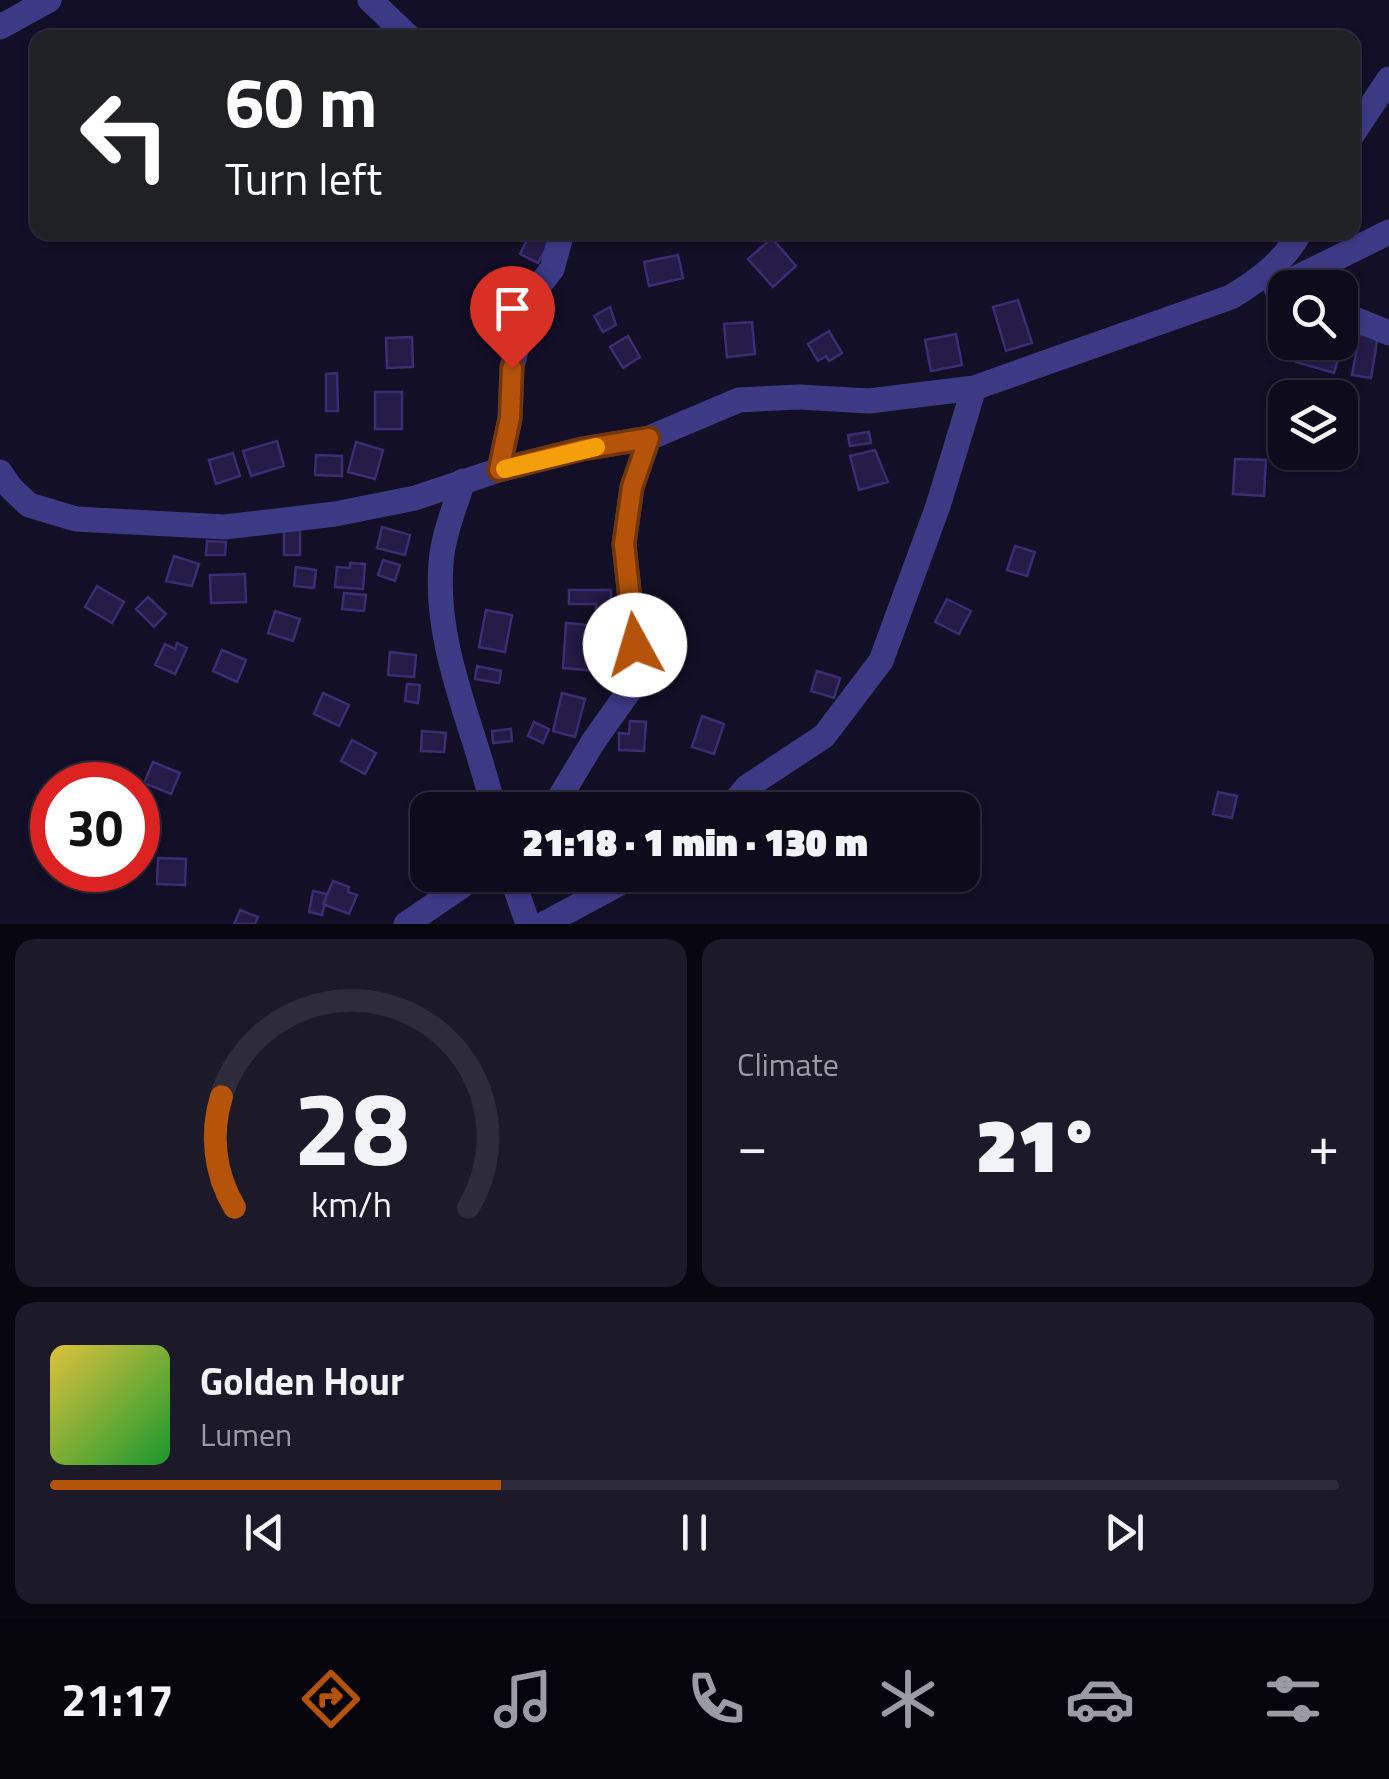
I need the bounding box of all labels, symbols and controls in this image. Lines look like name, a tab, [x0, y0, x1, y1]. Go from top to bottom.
text: 60 m	[225, 48, 378, 154]
icon: left	[60, 70, 190, 200]
text: Turn left	[225, 144, 382, 212]
pin	[470, 266, 555, 369]
map controls	[1268, 270, 1358, 470]
button: search	[1268, 270, 1358, 360]
icon: arrive	[485, 281, 540, 336]
button: layers	[1268, 380, 1358, 470]
position arrow	[583, 593, 687, 697]
speed limit sign: 30	[30, 762, 160, 892]
text: 21:18 · 1 min · 130 m	[522, 813, 868, 871]
text: Climate	[737, 1040, 839, 1088]
text: 28	[293, 1047, 409, 1205]
text: 21°	[976, 1087, 1100, 1201]
text: −	[737, 1103, 768, 1186]
text: +	[1308, 1103, 1339, 1186]
text: km/h	[311, 1176, 391, 1231]
text: Golden Hour	[200, 1352, 404, 1410]
text: Lumen	[200, 1410, 292, 1458]
icon: previous	[237, 1505, 292, 1560]
icon: pause	[667, 1505, 722, 1560]
icon: next	[1097, 1505, 1152, 1560]
icon: directions	[296, 1664, 366, 1734]
icon: music	[488, 1664, 558, 1734]
icon: phone	[681, 1664, 751, 1734]
icon: climate	[873, 1664, 943, 1734]
icon: car	[1065, 1664, 1135, 1734]
icon: filters	[1258, 1664, 1328, 1734]
text: 21:17	[61, 1665, 174, 1733]

